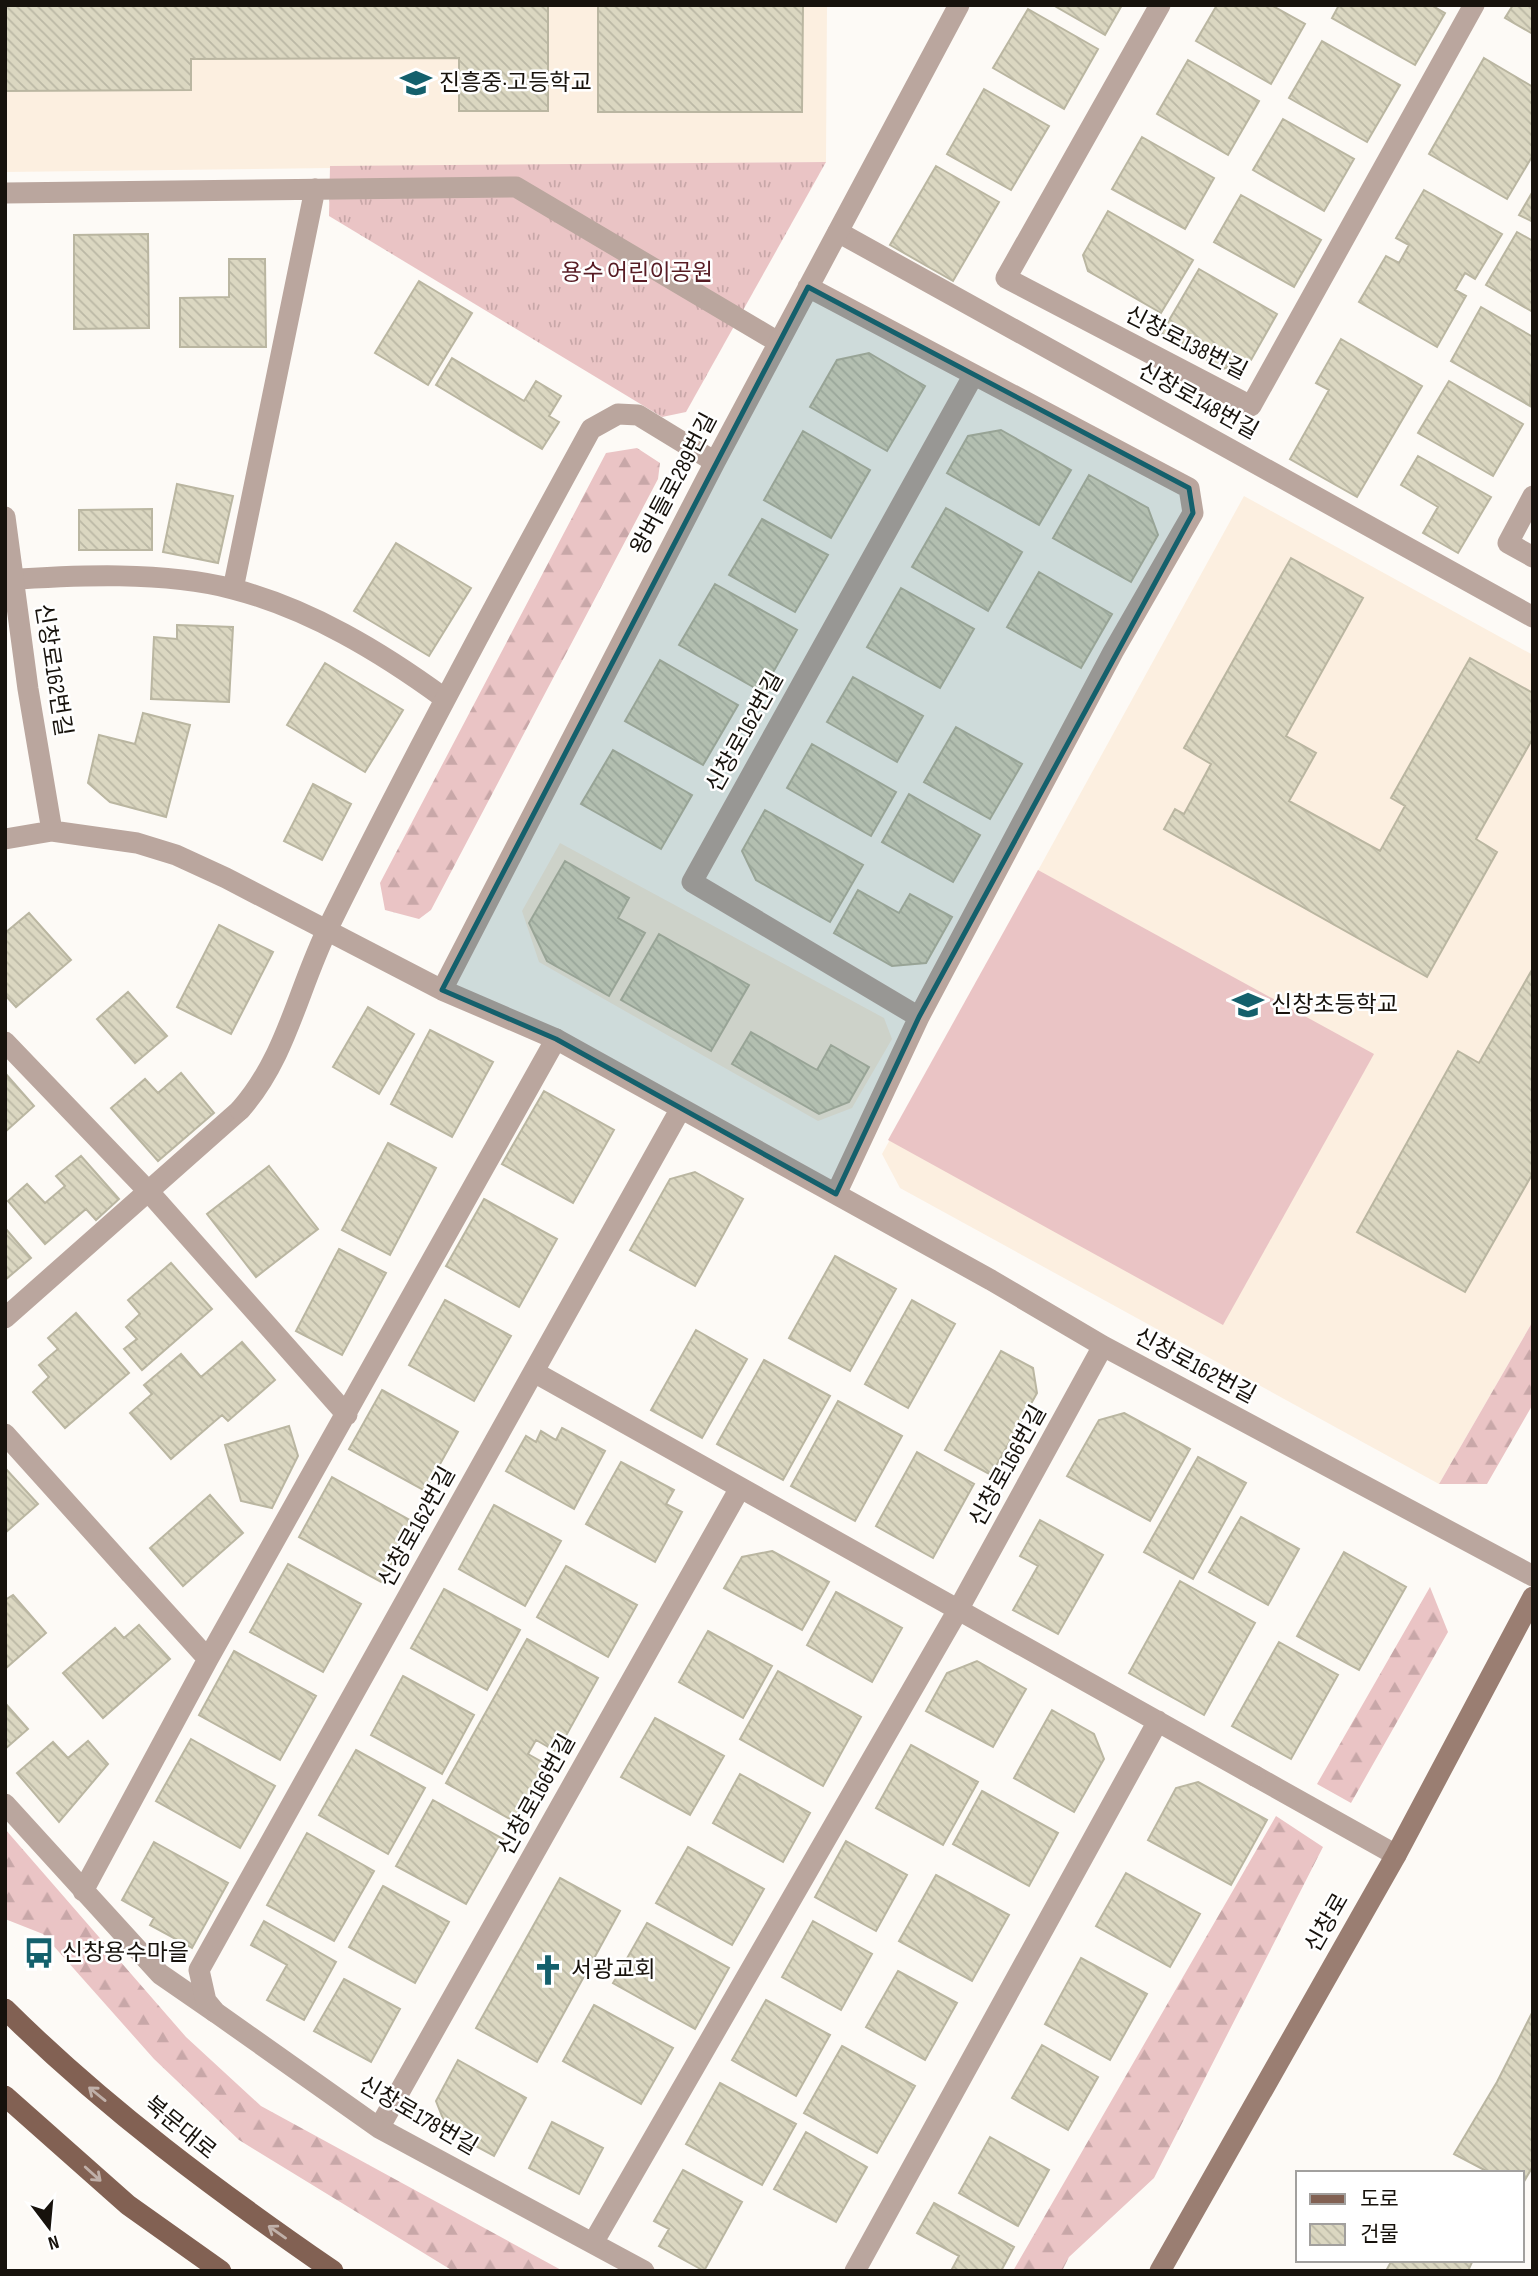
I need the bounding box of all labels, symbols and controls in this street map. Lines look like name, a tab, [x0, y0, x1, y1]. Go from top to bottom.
school or university icon: 진흥중·고등학교	[399, 66, 433, 100]
place label: 진흥중·고등학교	[439, 69, 592, 97]
park label: 용수 어린이공원	[561, 259, 713, 287]
street label: 신창로138번길	[1120, 300, 1252, 386]
street label: 신창로148번길	[1133, 356, 1263, 446]
street label: 왕버들로289번길	[625, 408, 723, 560]
street label: 신창로162번길	[29, 602, 77, 738]
street label: 신창로162번길	[700, 667, 790, 797]
school or university icon: 신창초등학교	[1231, 988, 1265, 1022]
place label: 신창초등학교	[1271, 991, 1398, 1019]
street label: 신창로162번길	[1129, 1322, 1261, 1410]
street label: 신창로166번길	[963, 1401, 1053, 1531]
street label: 신창로162번길	[372, 1462, 462, 1592]
street label: 신창로166번길	[492, 1730, 582, 1860]
street label: 신창로	[1299, 1889, 1355, 1957]
bus stop icon: 신창용수마을	[22, 1936, 56, 1970]
place label: 신창용수마을	[62, 1939, 189, 1967]
church icon: 서광교회	[531, 1953, 565, 1987]
place label: 서광교회	[571, 1956, 656, 1984]
street label: 신창로178번길	[353, 2071, 483, 2161]
one-way arrow	[88, 2086, 106, 2101]
street label: 북문대로	[138, 2090, 222, 2166]
one-way arrow	[84, 2166, 102, 2182]
legend	[1296, 2171, 1524, 2262]
text: 도로	[1360, 2187, 1399, 2212]
north arrow	[14, 2192, 84, 2262]
text: 건물	[1360, 2222, 1399, 2247]
one-way arrow	[268, 2225, 287, 2239]
text: N	[45, 2229, 61, 2254]

